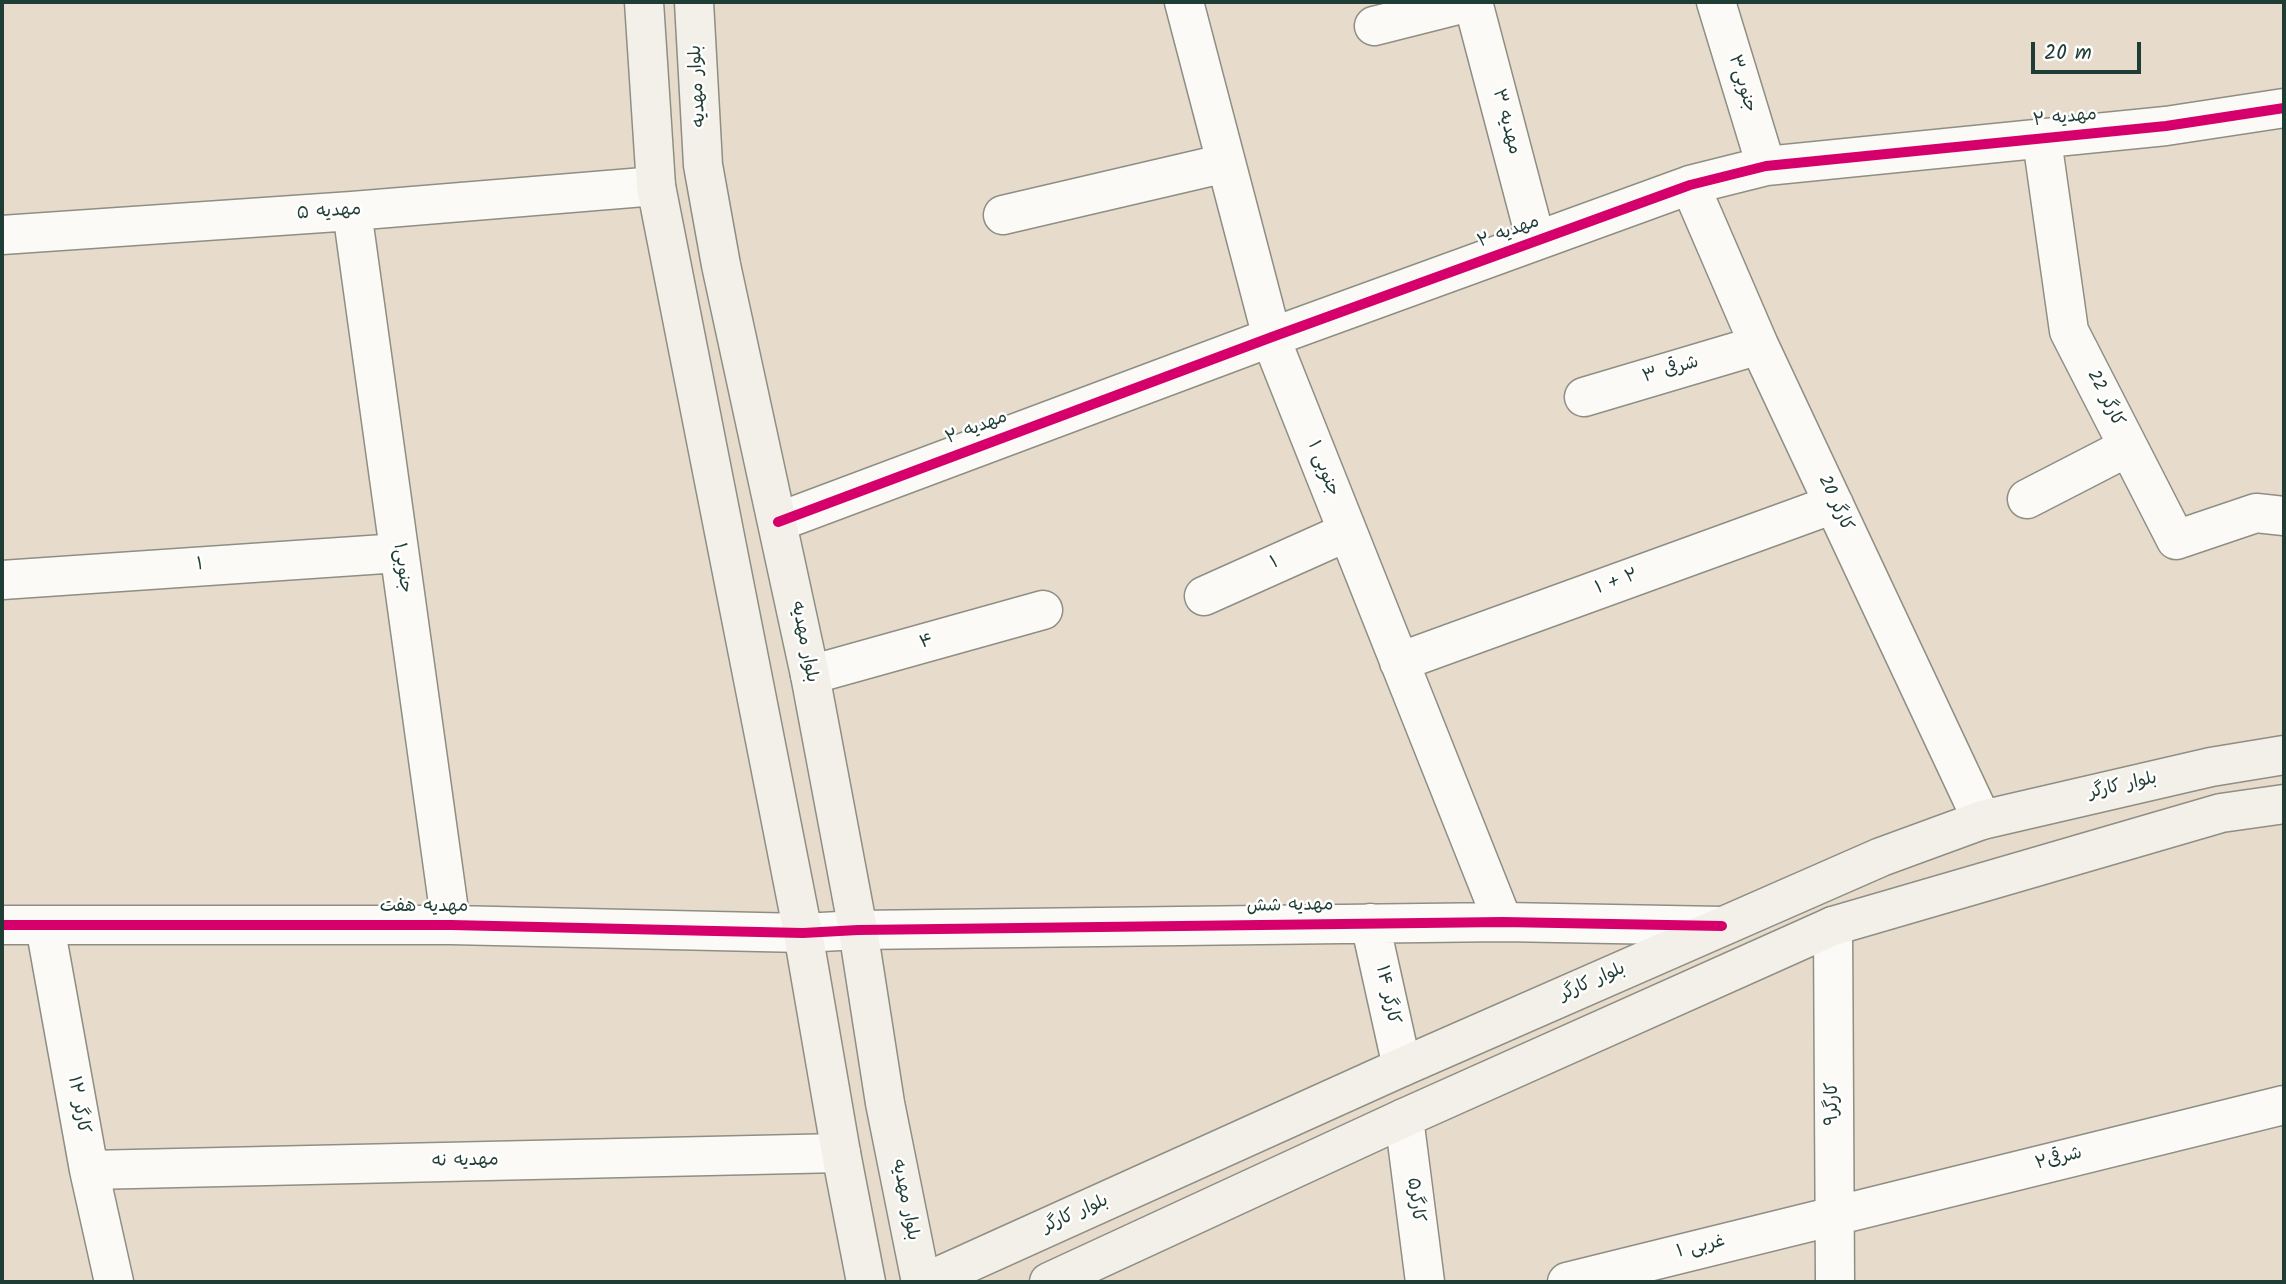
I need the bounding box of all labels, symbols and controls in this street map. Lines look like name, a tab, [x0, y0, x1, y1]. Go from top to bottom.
scale bar	[2034, 28, 2144, 72]
text: 20 m	[2044, 37, 2092, 70]
street label: بلوار مهدیه	[686, 44, 712, 128]
street label: جنوبی۳	[1722, 53, 1760, 115]
street label: مهدیه ۳	[1486, 87, 1524, 157]
street label: مهدیه ۲	[2032, 105, 2098, 133]
street label: مهدیه ۵	[296, 200, 362, 226]
street label: مهدیه ۲	[1475, 212, 1543, 254]
street label: ۳ شرقی	[1640, 353, 1702, 389]
street label: کارگر 22	[2081, 367, 2127, 431]
street label: مهدیه ۲	[943, 407, 1011, 451]
street label: ۱ جنوبی	[1301, 438, 1343, 500]
street label: کارگر 20	[1812, 473, 1856, 535]
street label: جنوبی۱	[387, 541, 415, 595]
street label: ۱	[1268, 553, 1282, 575]
street label: ۱	[196, 555, 204, 577]
street label: ۱ + ۲	[1593, 565, 1641, 601]
street label: بلوار مهدیه	[785, 599, 821, 685]
street label: ۴	[918, 631, 936, 655]
street label: بلوار کارگر	[2087, 769, 2159, 805]
street label: مهدیه شش	[1246, 895, 1334, 919]
street label: مهدیه هفت	[380, 897, 468, 919]
street label: بلوار کارگر	[1557, 959, 1629, 1007]
street label: کارگر ۱۴	[1369, 964, 1403, 1026]
street label: کارگر ۱۲	[61, 1074, 93, 1136]
street label: کارگر۹	[1823, 1082, 1845, 1126]
street label: شرقی۲	[2033, 1144, 2085, 1176]
street label: مهدیه نه	[431, 1151, 499, 1173]
street label: بلوار مهدیه	[886, 1157, 922, 1243]
street label: کارگر۵	[1401, 1177, 1427, 1223]
street label: بلوار کارگر	[1040, 1191, 1112, 1239]
street label: ۱ غربی	[1675, 1232, 1727, 1264]

